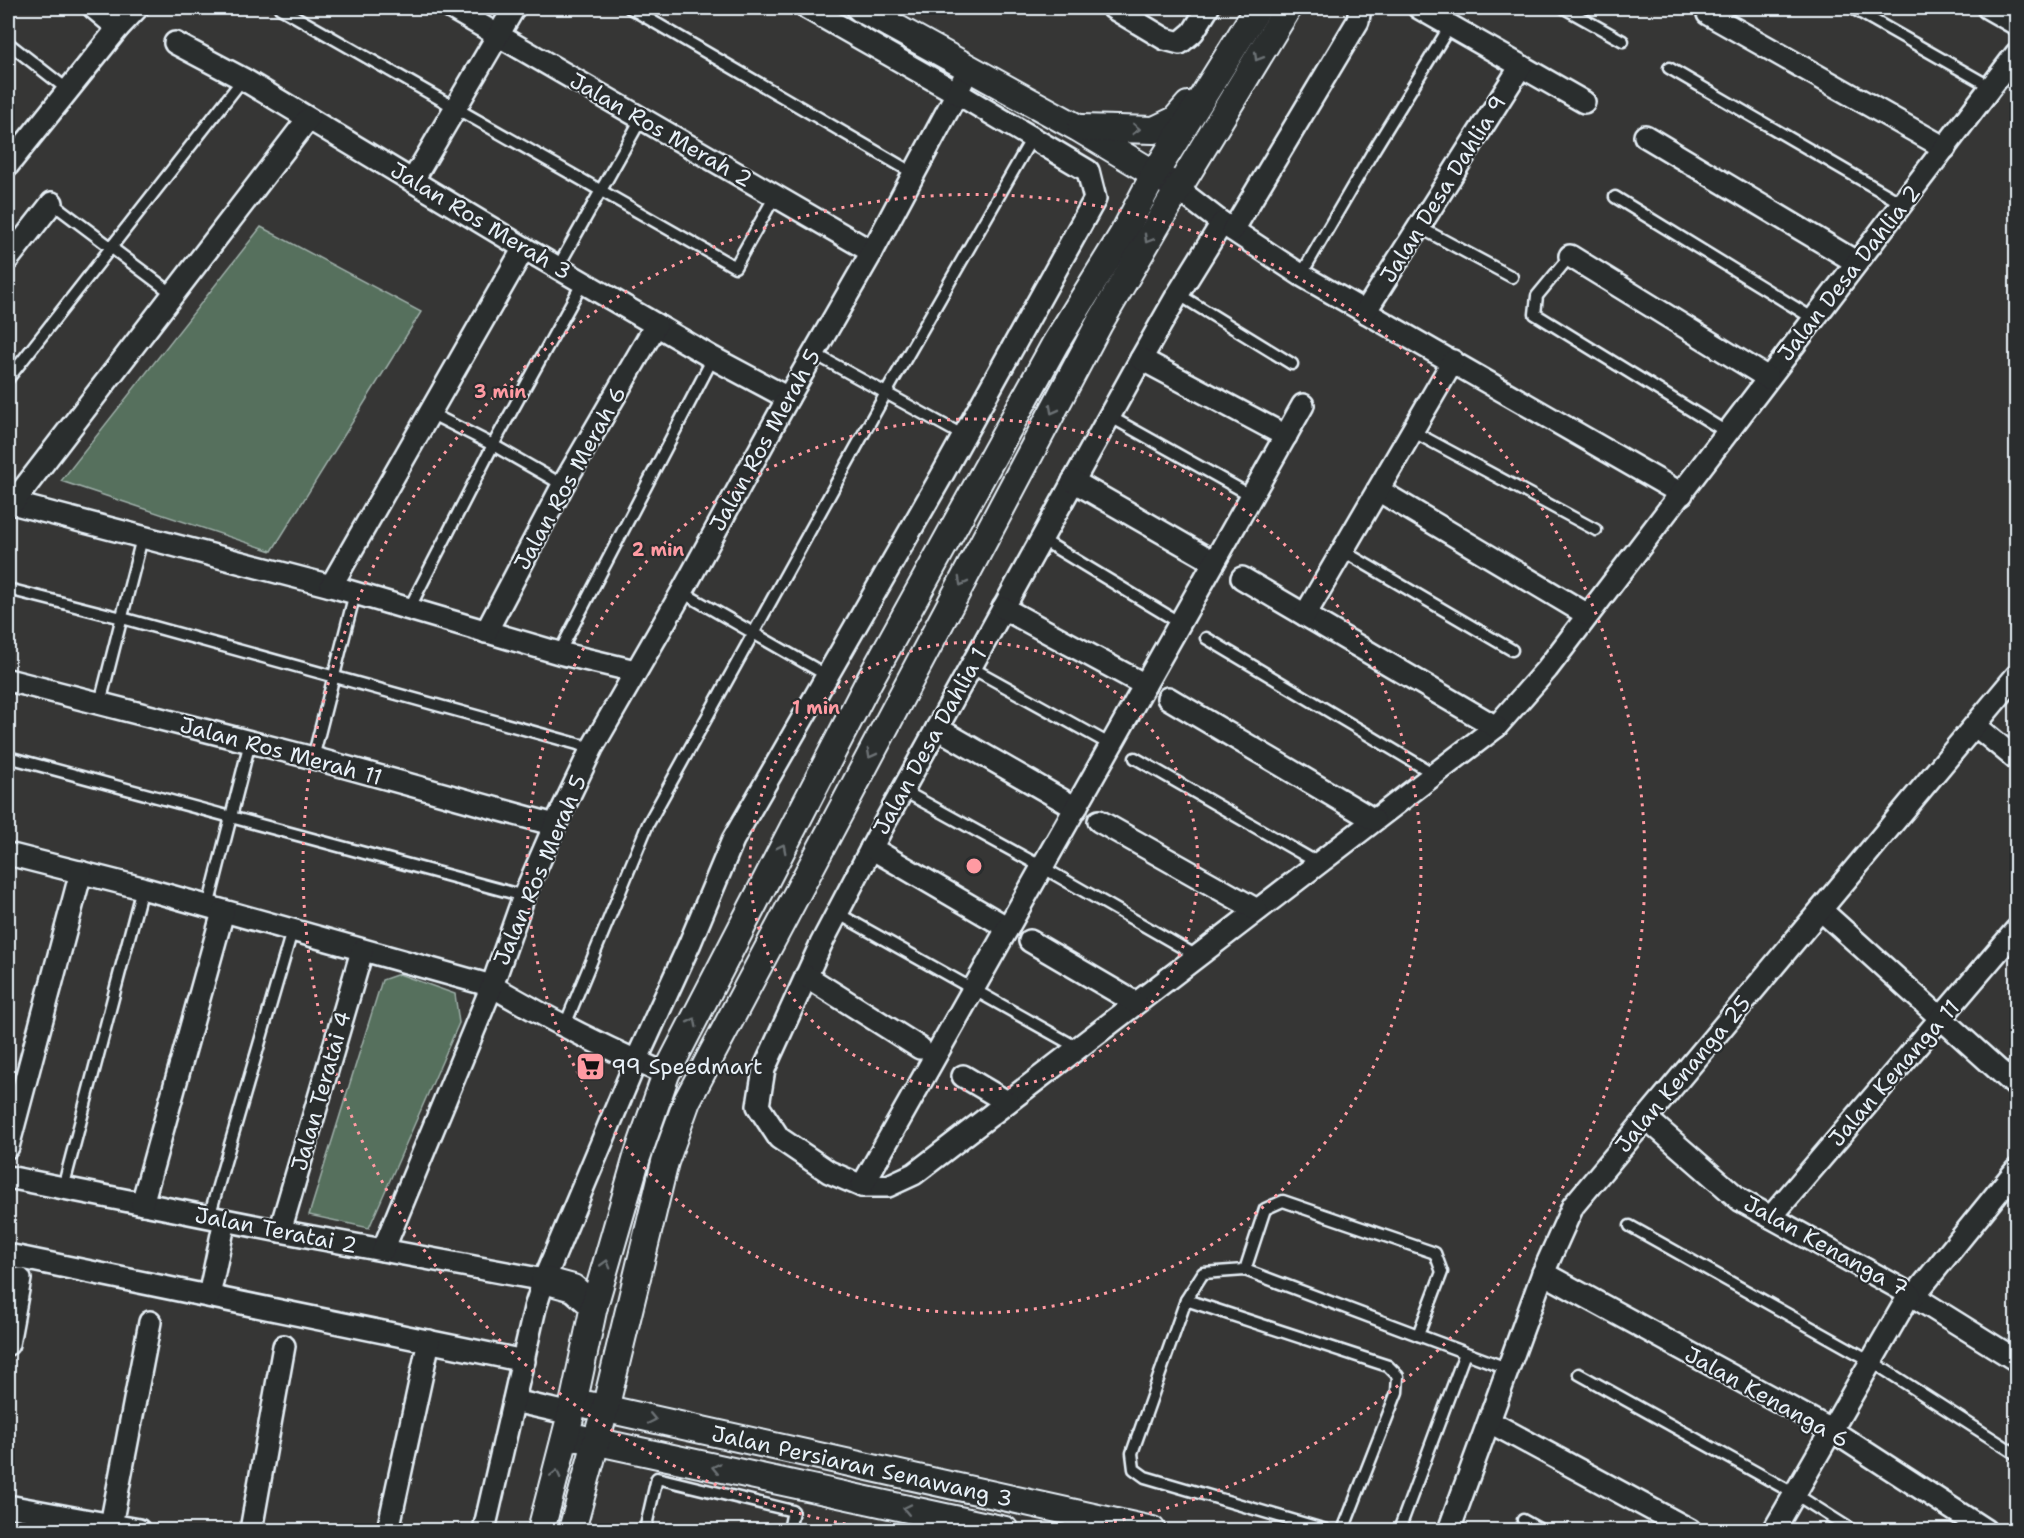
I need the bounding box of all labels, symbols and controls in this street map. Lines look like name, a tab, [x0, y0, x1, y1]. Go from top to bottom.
one-way arrow	[1253, 51, 1265, 61]
street label: Jalan Ros Merah 2	[565, 66, 757, 194]
street label: Jalan Desa Dahlia 9	[1373, 90, 1513, 288]
one-way arrow	[1132, 122, 1141, 135]
street label: Jalan Ros Merah 3	[385, 155, 577, 287]
street label: Jalan Desa Dahlia 2	[1771, 179, 1927, 367]
one-way arrow	[1144, 233, 1156, 243]
street label: Jalan Ros Merah 5	[703, 344, 827, 536]
text: 3 min	[474, 380, 526, 404]
street label: Jalan Ros Merah 6	[507, 381, 633, 575]
one-way arrow	[1049, 403, 1061, 414]
text: 2 min	[632, 538, 684, 562]
one-way arrow	[958, 576, 969, 586]
street label: Jalan Desa Dahlia 1	[866, 642, 994, 840]
text: 1 min	[792, 696, 840, 720]
street label: Jalan Ros Merah 11	[177, 710, 385, 792]
one-way arrow	[867, 748, 878, 758]
street label: Jalan Ros Merah 5	[487, 770, 593, 970]
one-way arrow	[775, 844, 787, 855]
centre of rings	[964, 856, 984, 876]
street label: Jalan Kenanga 25	[1609, 989, 1757, 1159]
street label: Jalan Kenanga 11	[1822, 993, 1966, 1153]
street label: Jalan Teratai 4	[284, 1008, 358, 1174]
one-way arrow	[686, 1017, 697, 1028]
supermarket icon: 99 Speedmart	[574, 1050, 606, 1082]
place label: 99 Speedmart	[611, 1052, 763, 1081]
street label: Jalan Kenanga 7	[1739, 1189, 1913, 1303]
street label: Jalan Teratai 2	[192, 1200, 360, 1260]
one-way arrow	[599, 1259, 612, 1269]
street label: Jalan Kenanga 6	[1680, 1340, 1854, 1454]
one-way arrow	[647, 1412, 657, 1425]
street label: Jalan Persiaran Senawang 3	[709, 1418, 1016, 1513]
one-way arrow	[712, 1462, 722, 1475]
one-way arrow	[549, 1469, 561, 1480]
one-way arrow	[902, 1503, 912, 1516]

